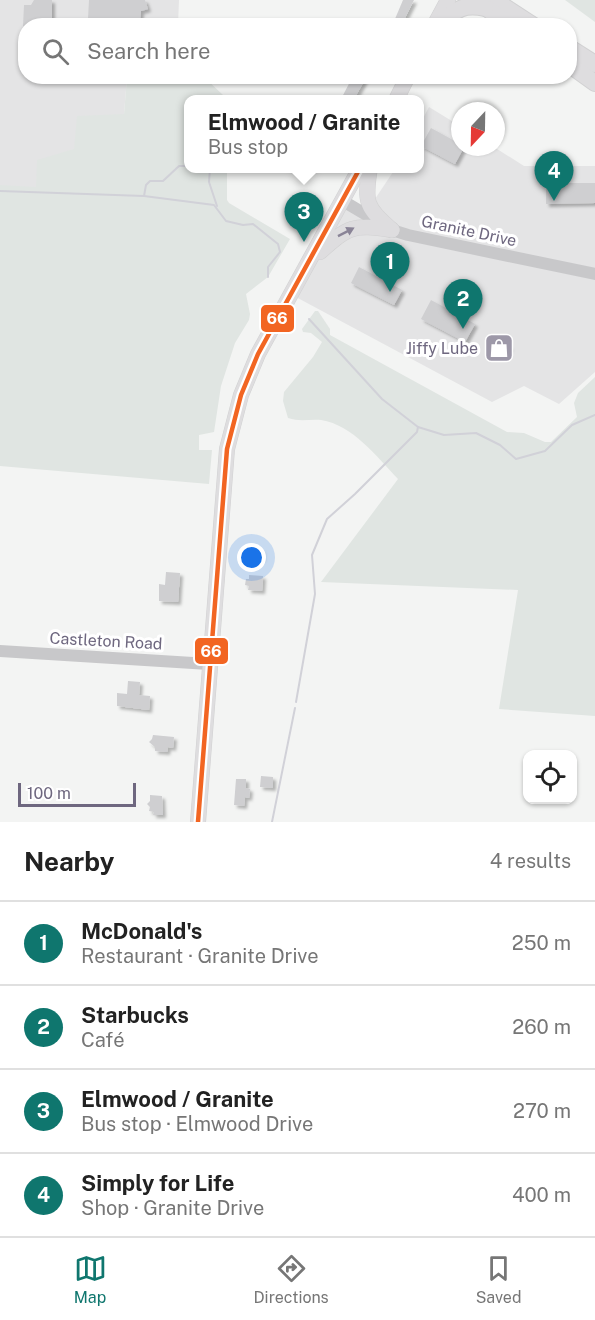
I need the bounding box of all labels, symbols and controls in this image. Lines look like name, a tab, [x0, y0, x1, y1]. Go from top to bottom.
search box	[18, 18, 577, 84]
icon: search	[39, 35, 72, 68]
text: Search here	[87, 38, 211, 64]
popup	[184, 95, 424, 173]
north arrow	[451, 102, 505, 156]
text: Elmwood / Granite	[208, 109, 400, 135]
text: Bus stop	[208, 135, 288, 159]
pin: 4	[534, 152, 574, 201]
pin: 3	[284, 192, 324, 242]
street label: Granite Drive	[420, 212, 518, 250]
one-way arrow	[338, 227, 355, 237]
pin: 1	[370, 242, 410, 292]
pin: 2	[444, 280, 482, 329]
line badge: 66	[260, 304, 295, 333]
text: 66	[266, 309, 288, 328]
shop icon: Jiffy Lube	[483, 332, 515, 364]
place label: Jiffy Lube	[406, 339, 478, 358]
your location	[237, 543, 266, 572]
street label: Castleton Road	[49, 629, 163, 653]
line badge: 66	[194, 637, 229, 665]
text: 66	[200, 642, 222, 661]
map controls	[523, 750, 577, 804]
button: locate	[523, 750, 577, 804]
scale bar	[18, 780, 136, 808]
text: 100 m	[27, 784, 71, 803]
text: Nearby	[24, 846, 114, 877]
text: 4 results	[490, 849, 571, 873]
text: McDonald's	[81, 918, 202, 944]
text: 1	[39, 931, 48, 955]
text: 250 m	[512, 931, 571, 955]
text: Restaurant · Granite Drive	[81, 944, 319, 968]
text: Starbucks	[81, 1002, 189, 1028]
text: 2	[37, 1015, 50, 1039]
text: 260 m	[512, 1015, 571, 1039]
text: Café	[81, 1028, 124, 1052]
text: Elmwood / Granite	[81, 1086, 274, 1112]
text: 3	[37, 1099, 50, 1123]
text: 270 m	[513, 1099, 571, 1123]
text: Bus stop · Elmwood Drive	[81, 1112, 313, 1136]
text: Simply for Life	[81, 1170, 234, 1196]
text: 4	[37, 1183, 50, 1207]
text: 400 m	[512, 1183, 571, 1207]
text: Shop · Granite Drive	[81, 1196, 264, 1220]
tab: Map	[74, 1252, 107, 1307]
tab: Directions	[254, 1252, 329, 1307]
tab: Saved	[476, 1252, 521, 1307]

